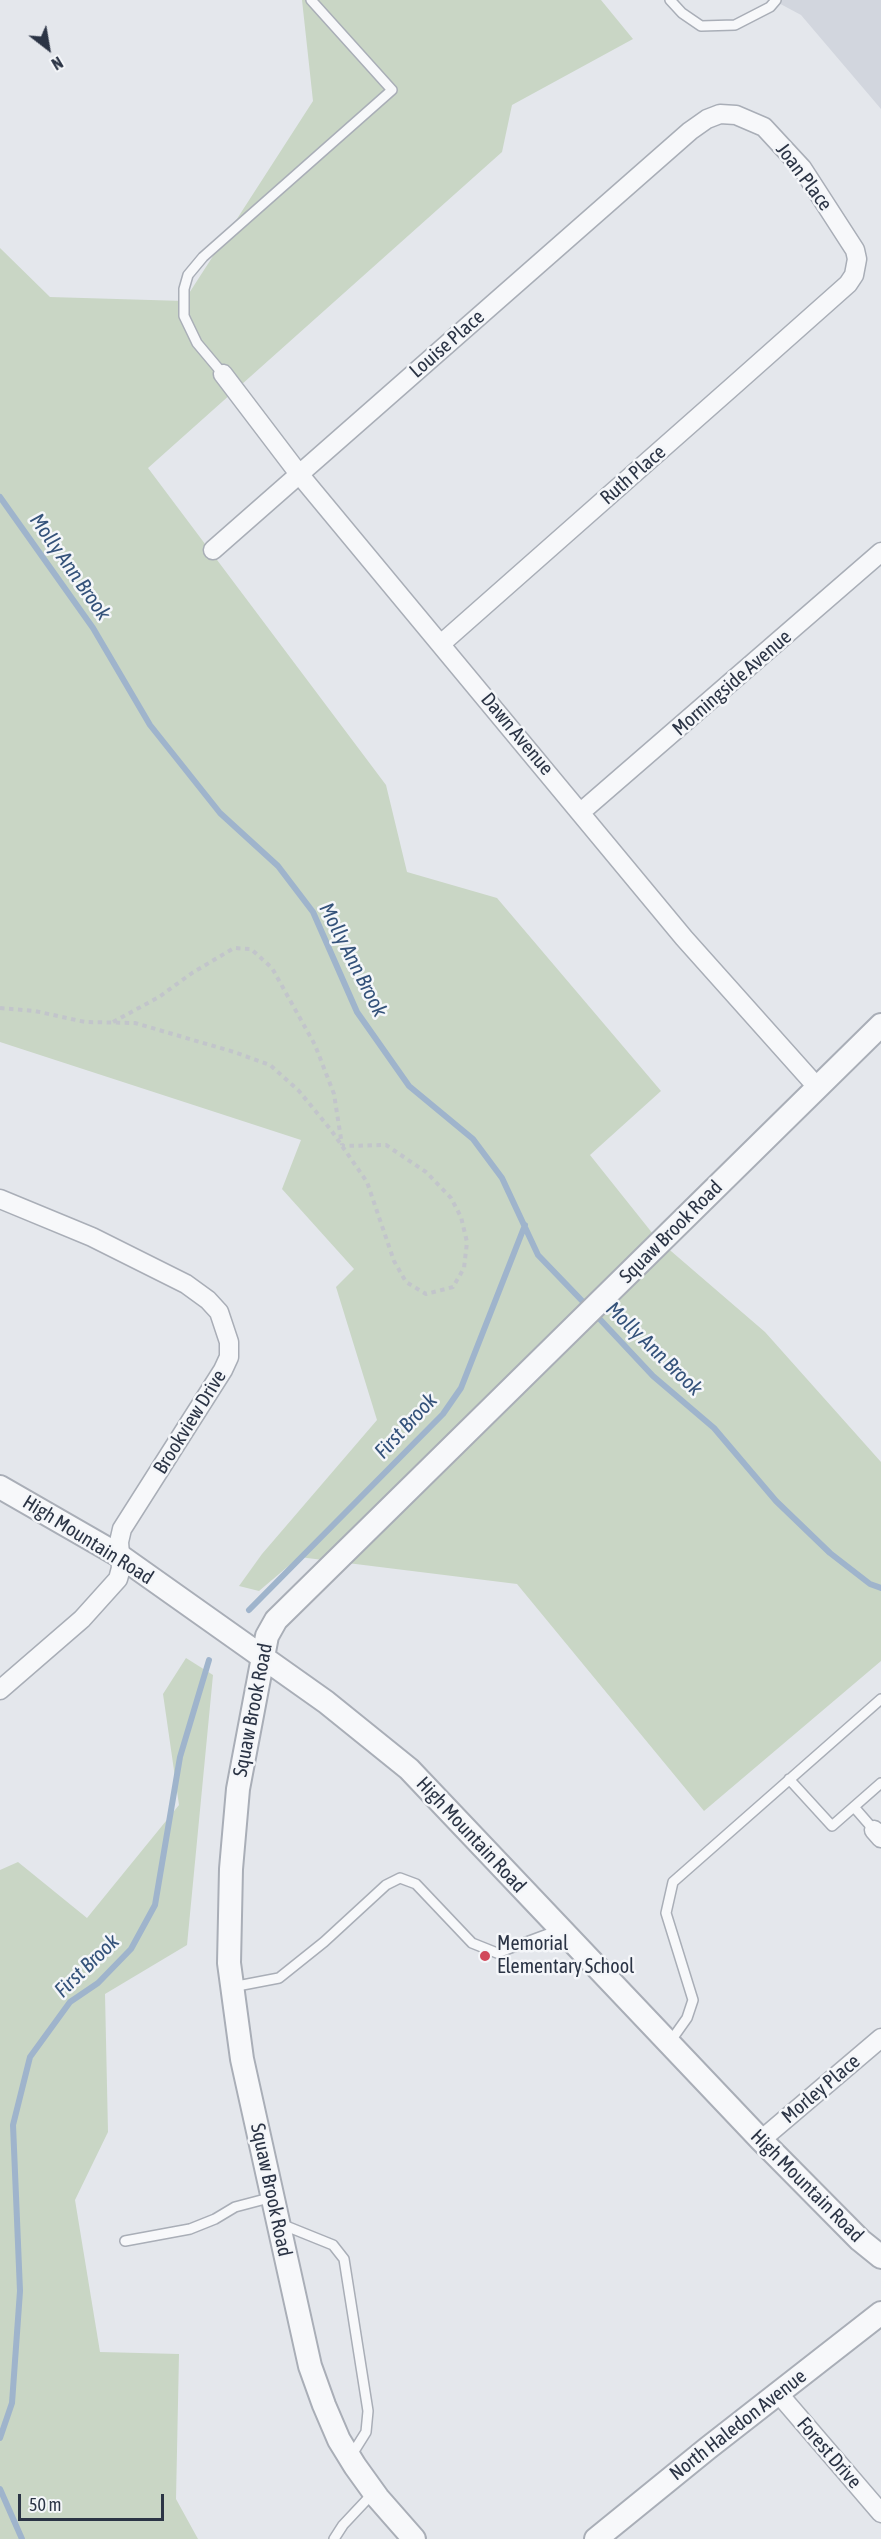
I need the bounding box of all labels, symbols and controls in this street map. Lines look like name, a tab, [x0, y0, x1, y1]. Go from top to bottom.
north arrow	[18, 18, 78, 78]
text: N	[49, 53, 66, 74]
street label: Joan Place	[771, 138, 837, 216]
street label: Louise Place	[405, 305, 489, 383]
street label: Ruth Place	[595, 440, 671, 510]
water label: Molly Ann Brook	[24, 509, 116, 625]
street label: Morningside Avenue	[668, 625, 796, 741]
street label: Dawn Avenue	[476, 688, 558, 780]
water label: Molly Ann Brook	[314, 899, 392, 1021]
street label: Squaw Brook Road	[615, 1176, 727, 1288]
water label: Molly Ann Brook	[600, 1297, 708, 1401]
street label: Brookview Drive	[149, 1366, 231, 1478]
water label: First Brook	[369, 1388, 443, 1464]
street label: High Mountain Road	[18, 1490, 158, 1590]
street label: Squaw Brook Road	[228, 1641, 278, 1779]
street label: High Mountain Road	[411, 1772, 531, 1898]
water label: First Brook	[49, 1929, 125, 2003]
place label: Memorial Elementary School	[497, 1932, 634, 1979]
marker: Memorial Elementary School	[478, 1949, 492, 1963]
street label: Morley Place	[777, 2049, 865, 2129]
street label: Squaw Brook Road	[245, 2121, 297, 2259]
street label: High Mountain Road	[746, 2125, 868, 2247]
street label: North Haledon Avenue	[665, 2364, 811, 2486]
street label: Forest Drive	[792, 2413, 866, 2493]
scale bar	[21, 2482, 166, 2520]
text: 50 m	[29, 2494, 61, 2515]

